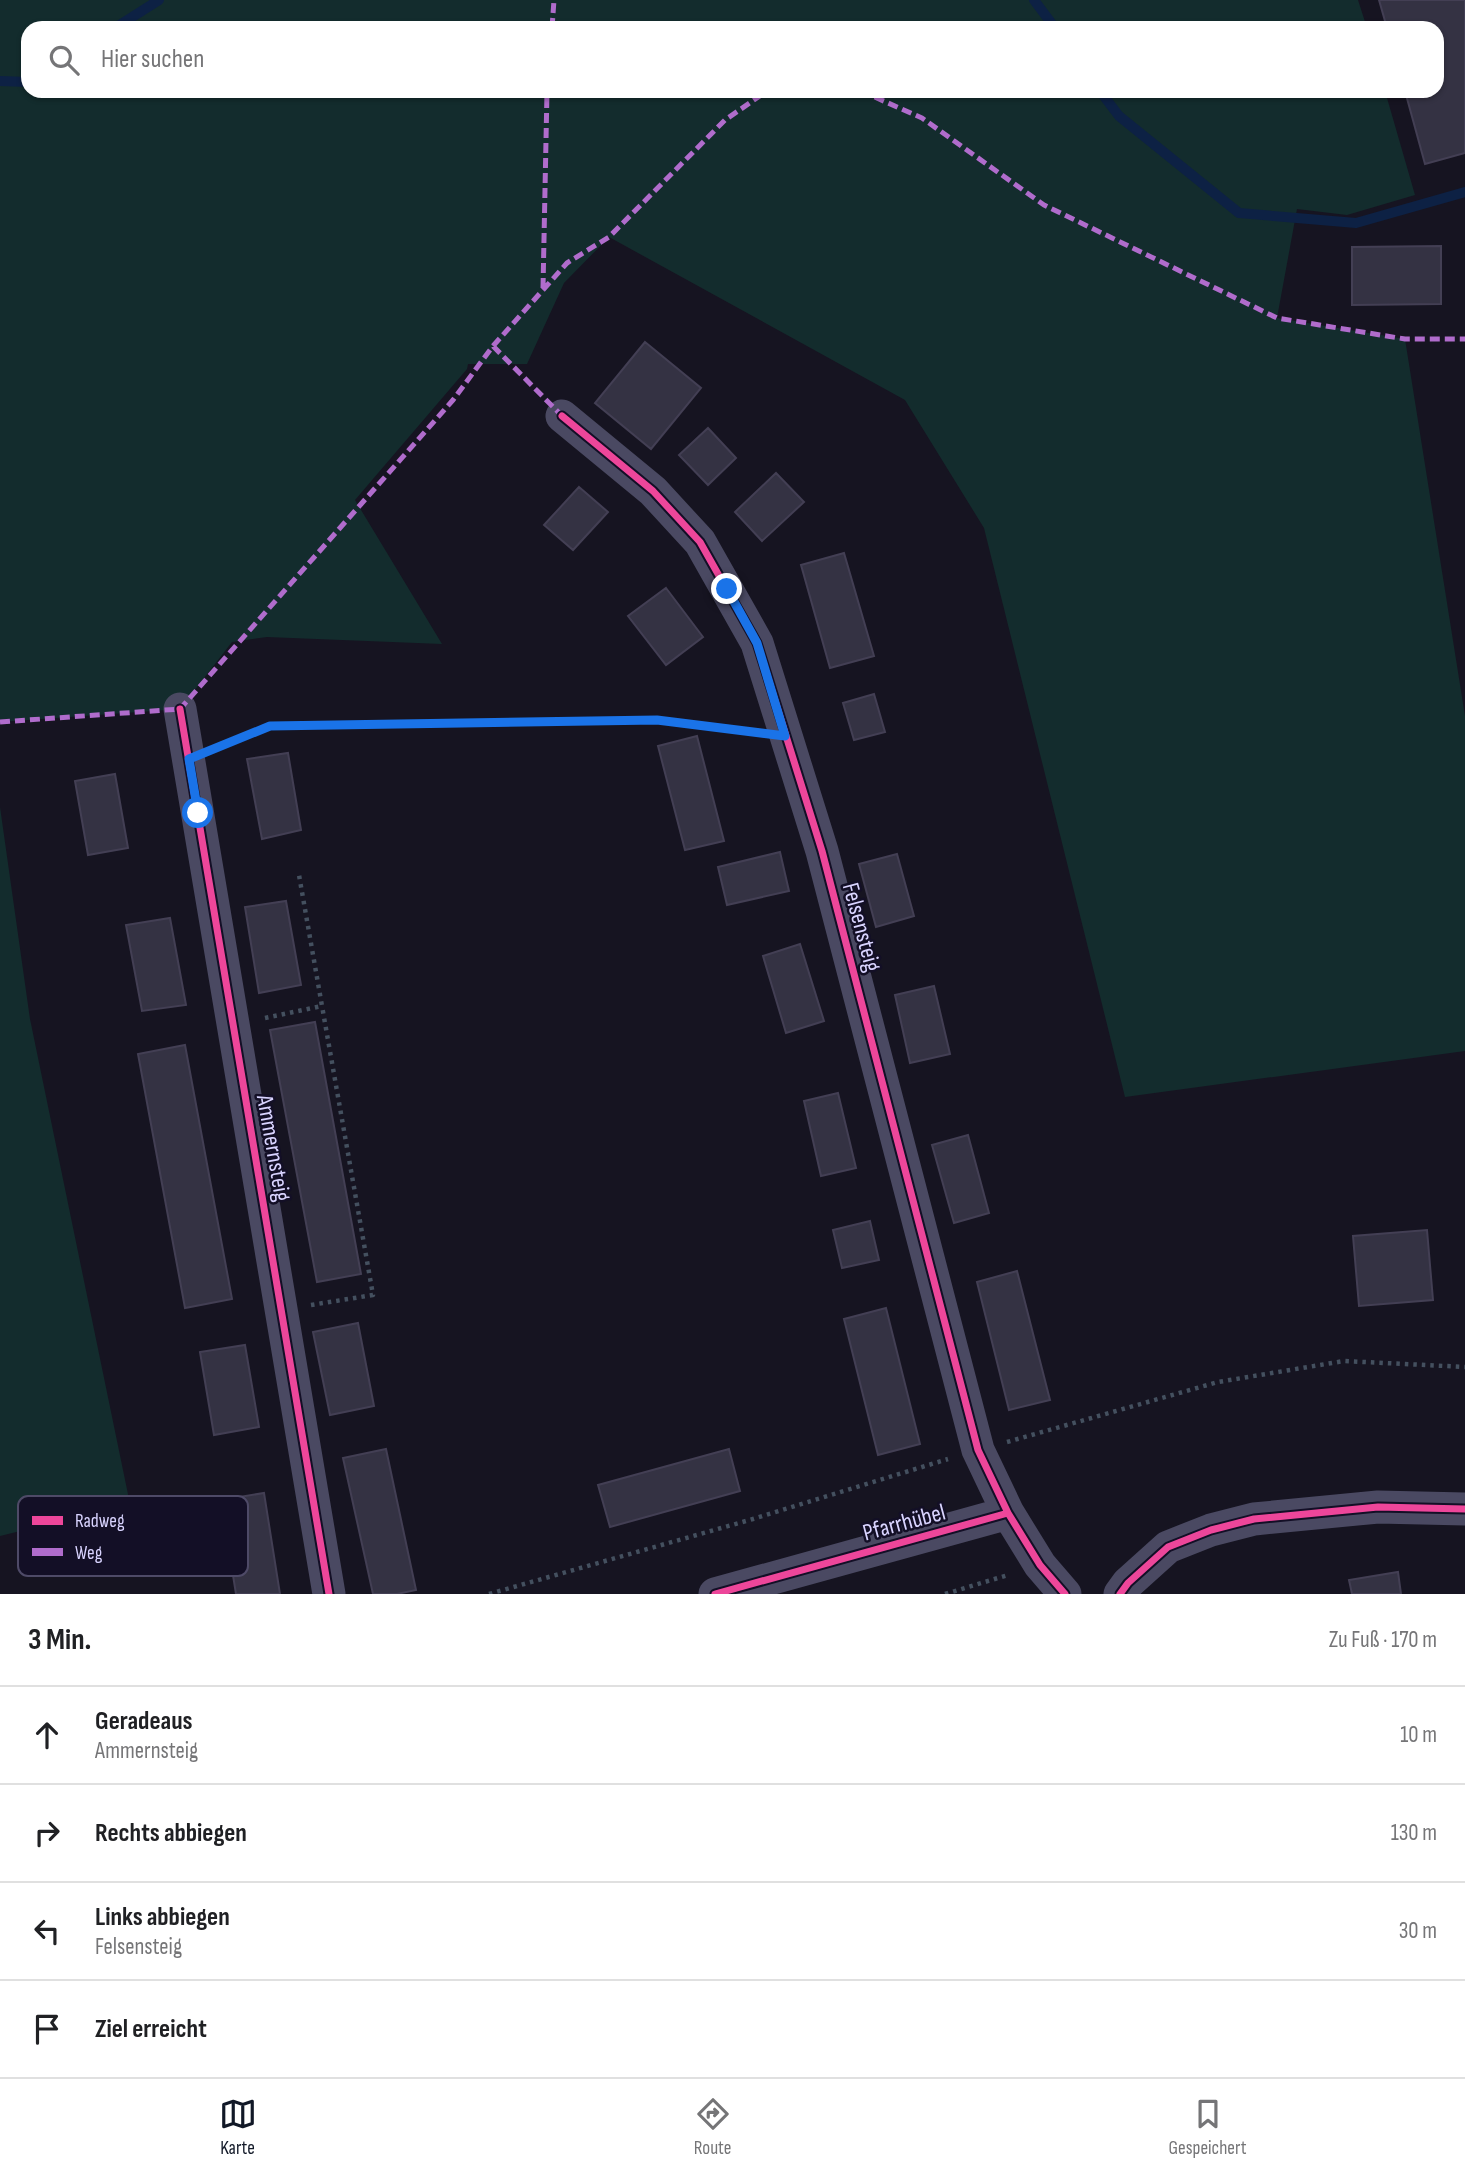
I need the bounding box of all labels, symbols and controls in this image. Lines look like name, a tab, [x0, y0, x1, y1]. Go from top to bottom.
search box	[21, 21, 1444, 98]
icon: search	[45, 41, 83, 79]
text: Hier suchen	[101, 44, 204, 75]
route end	[711, 573, 742, 604]
route start	[182, 797, 213, 828]
street label: Felsensteig	[836, 880, 887, 975]
street label: Ammernsteig	[250, 1092, 297, 1204]
legend	[18, 1496, 248, 1576]
street label: Pfarrhübel	[860, 1498, 949, 1547]
text: Radweg	[75, 1510, 125, 1533]
text: Weg	[75, 1542, 103, 1565]
text: 3 Min.	[28, 1622, 91, 1658]
text: Zu Fuß · 170 m	[1329, 1626, 1437, 1654]
text: Geradeaus	[95, 1706, 193, 1737]
icon: ahead	[28, 1716, 66, 1754]
text: 10 m	[1400, 1721, 1437, 1749]
text: Ammernsteig	[95, 1737, 198, 1765]
icon: right	[28, 1814, 66, 1852]
text: Rechts abbiegen	[95, 1818, 247, 1849]
text: 130 m	[1391, 1819, 1437, 1847]
text: Links abbiegen	[95, 1902, 230, 1933]
icon: left	[28, 1912, 66, 1950]
text: 30 m	[1399, 1917, 1437, 1945]
text: Felsensteig	[95, 1933, 182, 1961]
icon: arrive	[28, 2010, 66, 2048]
text: Ziel erreicht	[95, 2014, 207, 2045]
tab: Karte	[219, 2095, 257, 2160]
tab: Route	[694, 2095, 732, 2160]
tab: Gespeichert	[1169, 2095, 1246, 2160]

